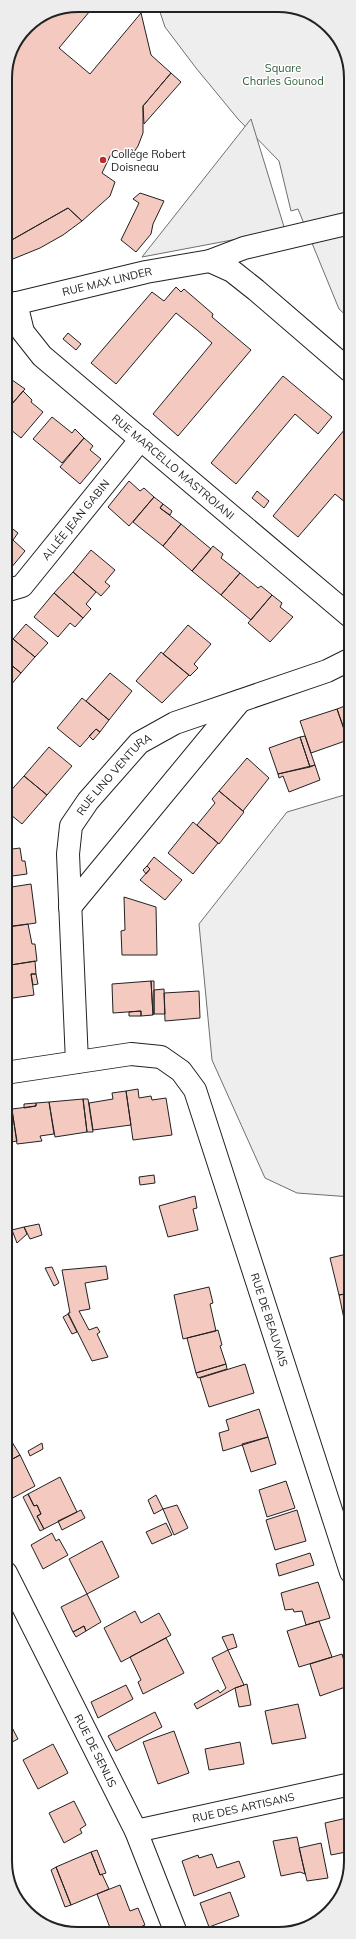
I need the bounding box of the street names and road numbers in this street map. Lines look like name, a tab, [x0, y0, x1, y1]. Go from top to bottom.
street label: RUE MAX LINDER	[61, 264, 153, 299]
street label: RUE MARCELLO MASTROIANI	[109, 411, 237, 522]
street label: ALLÉE JEAN GABIN	[39, 477, 112, 563]
street label: RUE LINO VENTURA	[73, 730, 154, 818]
street label: RUE DE BEAUVAIS	[248, 1271, 291, 1368]
street label: RUE DE SENLIS	[71, 1712, 120, 1790]
street label: RUE DES ARTISANS	[191, 1789, 296, 1825]

